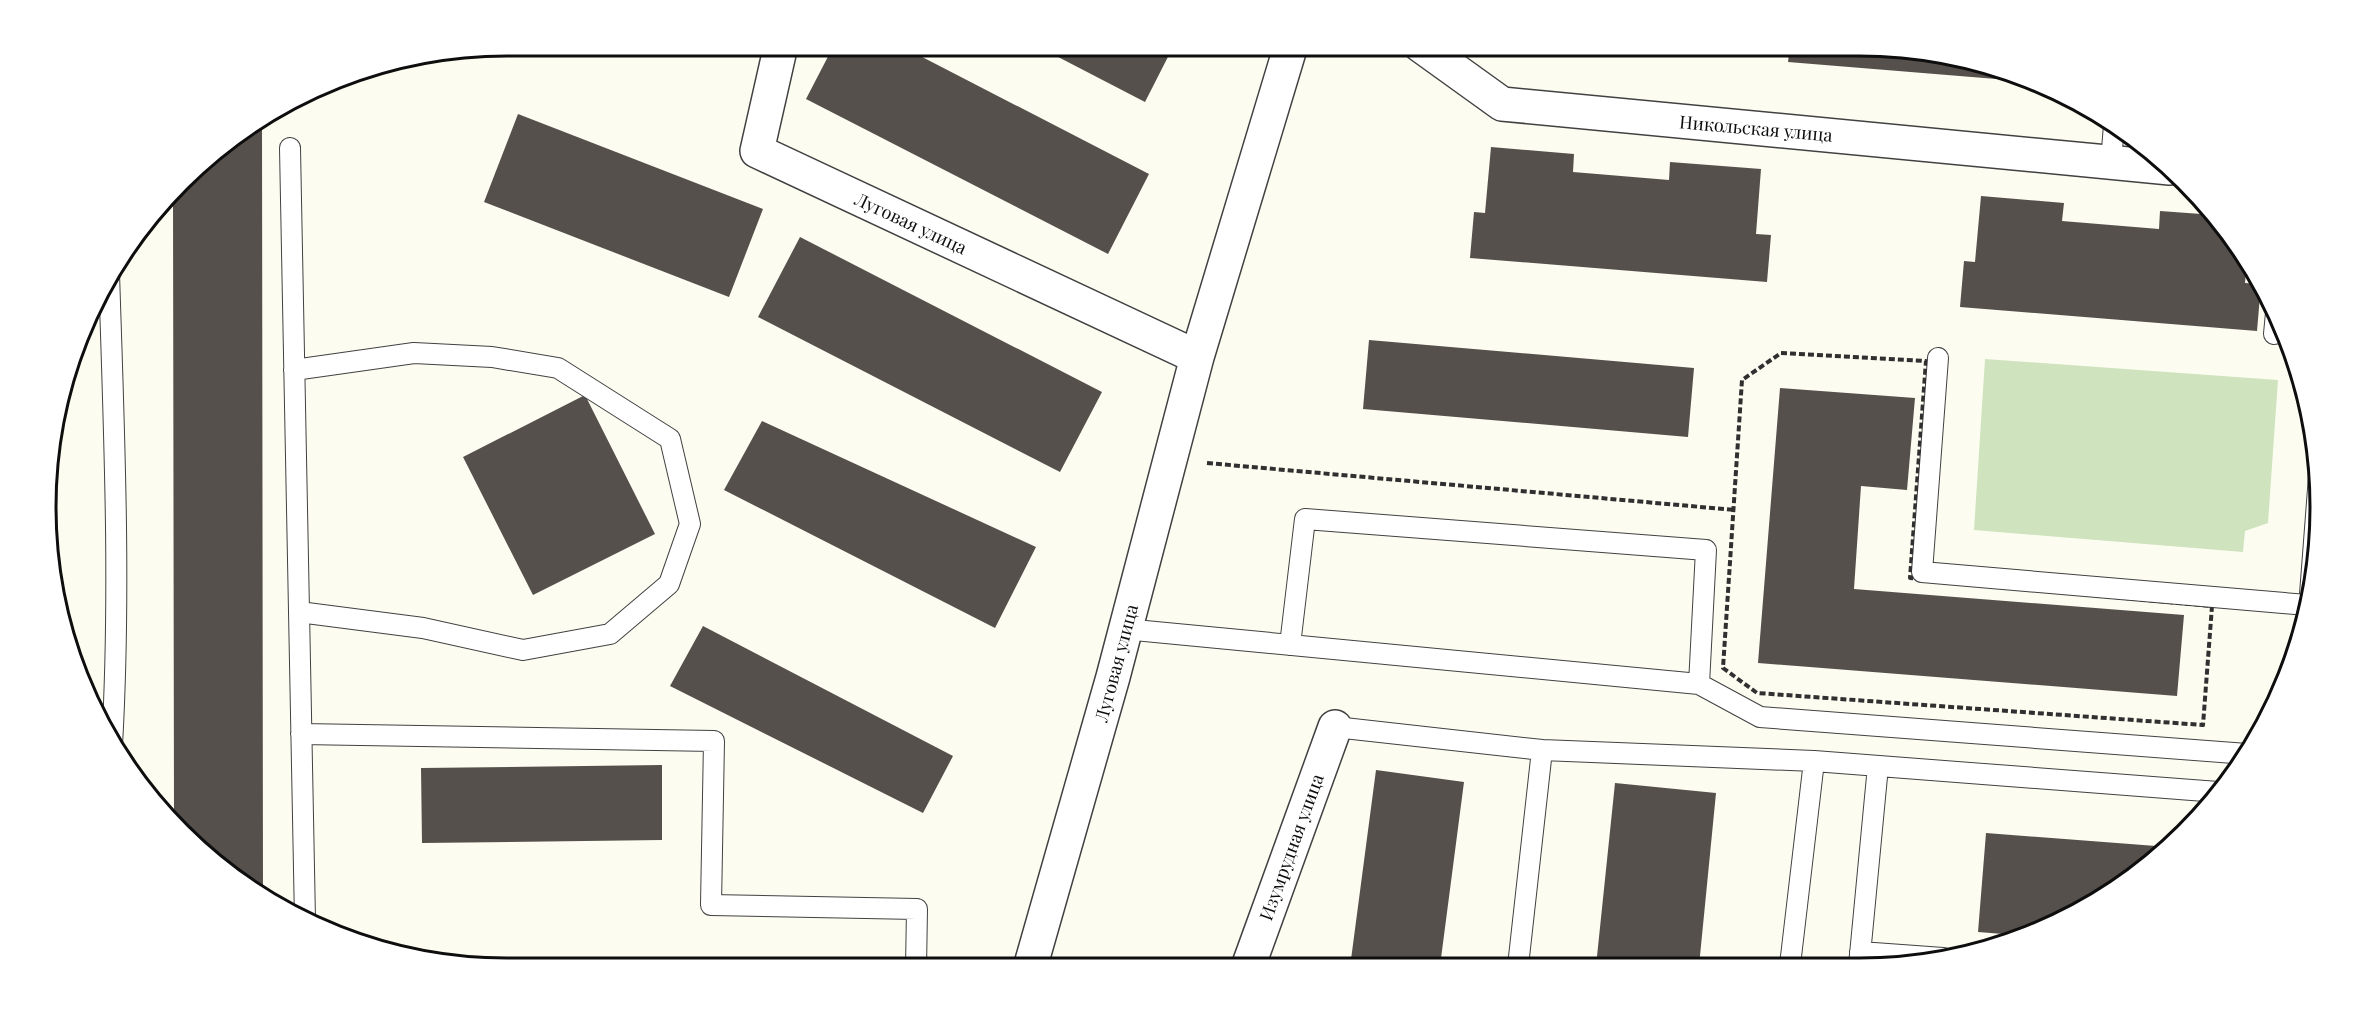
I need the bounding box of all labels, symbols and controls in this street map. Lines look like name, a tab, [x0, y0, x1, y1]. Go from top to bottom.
street label: Никольская улица	[1678, 109, 1834, 147]
street label: Луговая улица	[850, 186, 971, 259]
street label: Луговая улица	[1088, 601, 1143, 726]
street label: Изумрудная улица	[1253, 770, 1329, 924]

